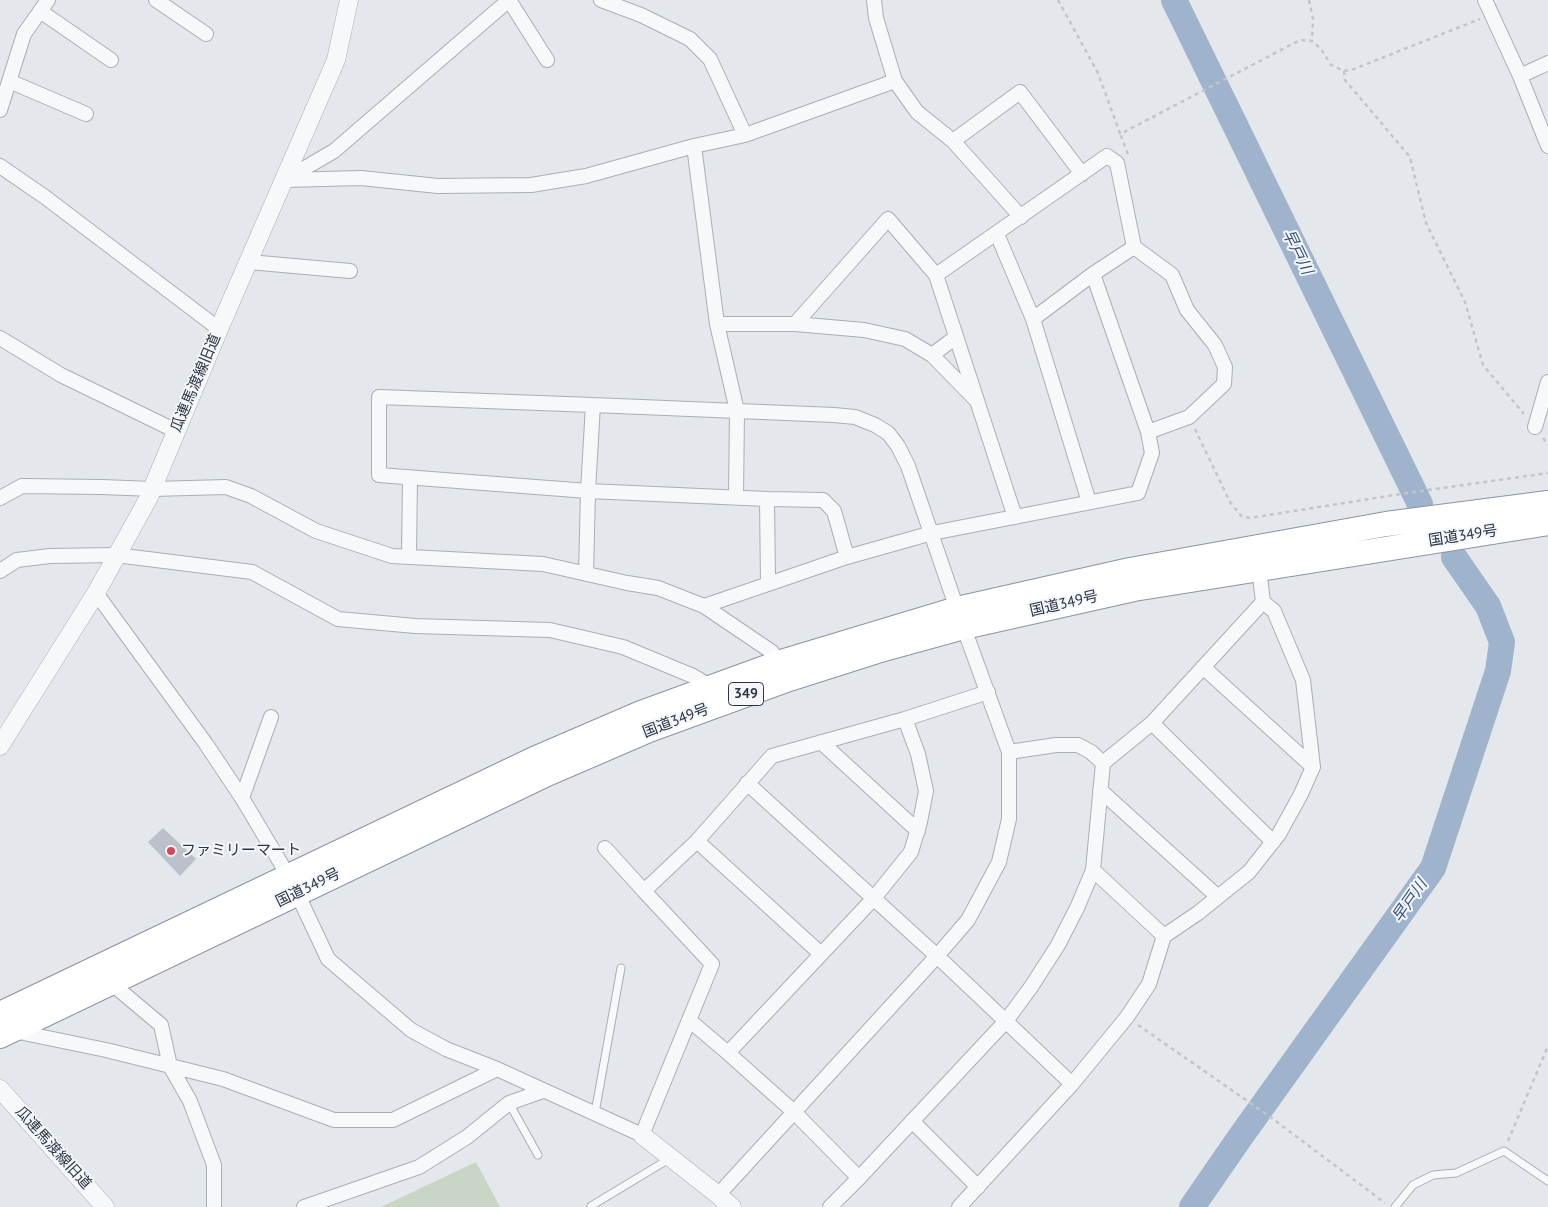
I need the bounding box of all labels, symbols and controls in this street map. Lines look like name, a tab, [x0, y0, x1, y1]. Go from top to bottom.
water label: 早戸川	[1278, 226, 1316, 278]
street label: 瓜連馬渡線旧道	[167, 331, 225, 435]
street label: 国道349号	[1427, 522, 1499, 550]
street label: 国道349号	[1028, 587, 1100, 621]
road number: 349	[728, 682, 764, 706]
street label: 国道349号	[640, 700, 712, 742]
place label: ファミリーマート	[181, 842, 301, 860]
marker: ファミリーマート	[165, 845, 177, 857]
street label: 国道349号	[273, 865, 343, 911]
water label: 早戸川	[1388, 876, 1432, 926]
street label: 瓜連馬渡線旧道	[11, 1103, 95, 1193]

